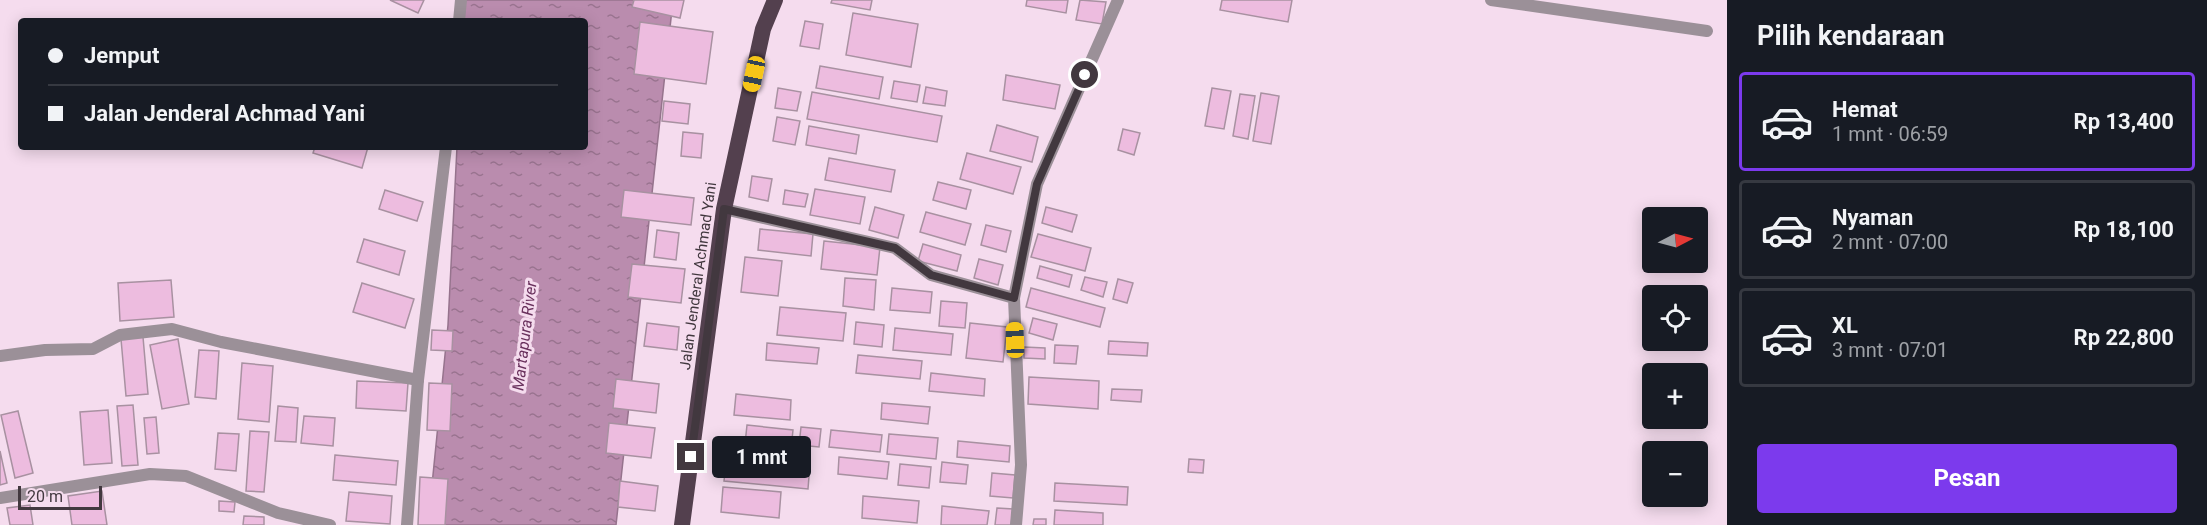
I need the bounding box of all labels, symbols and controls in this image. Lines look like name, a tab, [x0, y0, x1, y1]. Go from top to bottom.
text: Pilih kendaraan	[1757, 20, 1945, 52]
text: Jemput	[84, 43, 159, 68]
car	[741, 55, 767, 93]
route start	[1071, 61, 1098, 88]
icon: car	[1760, 95, 1814, 149]
text: Hemat	[1832, 97, 1898, 122]
text: Jalan Jenderal Achmad Yani	[84, 101, 365, 126]
text: Rp 13,400	[2074, 109, 2174, 134]
text: 1 mnt · 06:59	[1832, 122, 1948, 146]
street label: Jalan Jenderal Achmad Yani	[676, 181, 720, 371]
icon: car	[1760, 203, 1814, 257]
text: Nyaman	[1832, 205, 1913, 230]
north arrow	[1642, 207, 1708, 273]
map controls	[1642, 207, 1708, 507]
text: Rp 18,100	[2074, 217, 2174, 242]
text: 2 mnt · 07:00	[1832, 230, 1948, 254]
water label: Martapura River	[508, 280, 541, 392]
button: locate	[1642, 285, 1708, 351]
icon: car	[1760, 311, 1814, 365]
text: XL	[1832, 313, 1858, 338]
car	[1005, 322, 1025, 358]
text: Rp 22,800	[2074, 325, 2174, 350]
text: 3 mnt · 07:01	[1832, 338, 1948, 362]
button: +	[1642, 363, 1708, 429]
callout: 1 mnt	[712, 436, 811, 478]
button: −	[1642, 441, 1708, 507]
route end	[677, 443, 704, 470]
button: Pesan	[1757, 444, 2177, 513]
text: 1 mnt	[736, 445, 787, 469]
scale bar	[18, 483, 102, 510]
text: 20 m	[27, 487, 63, 506]

